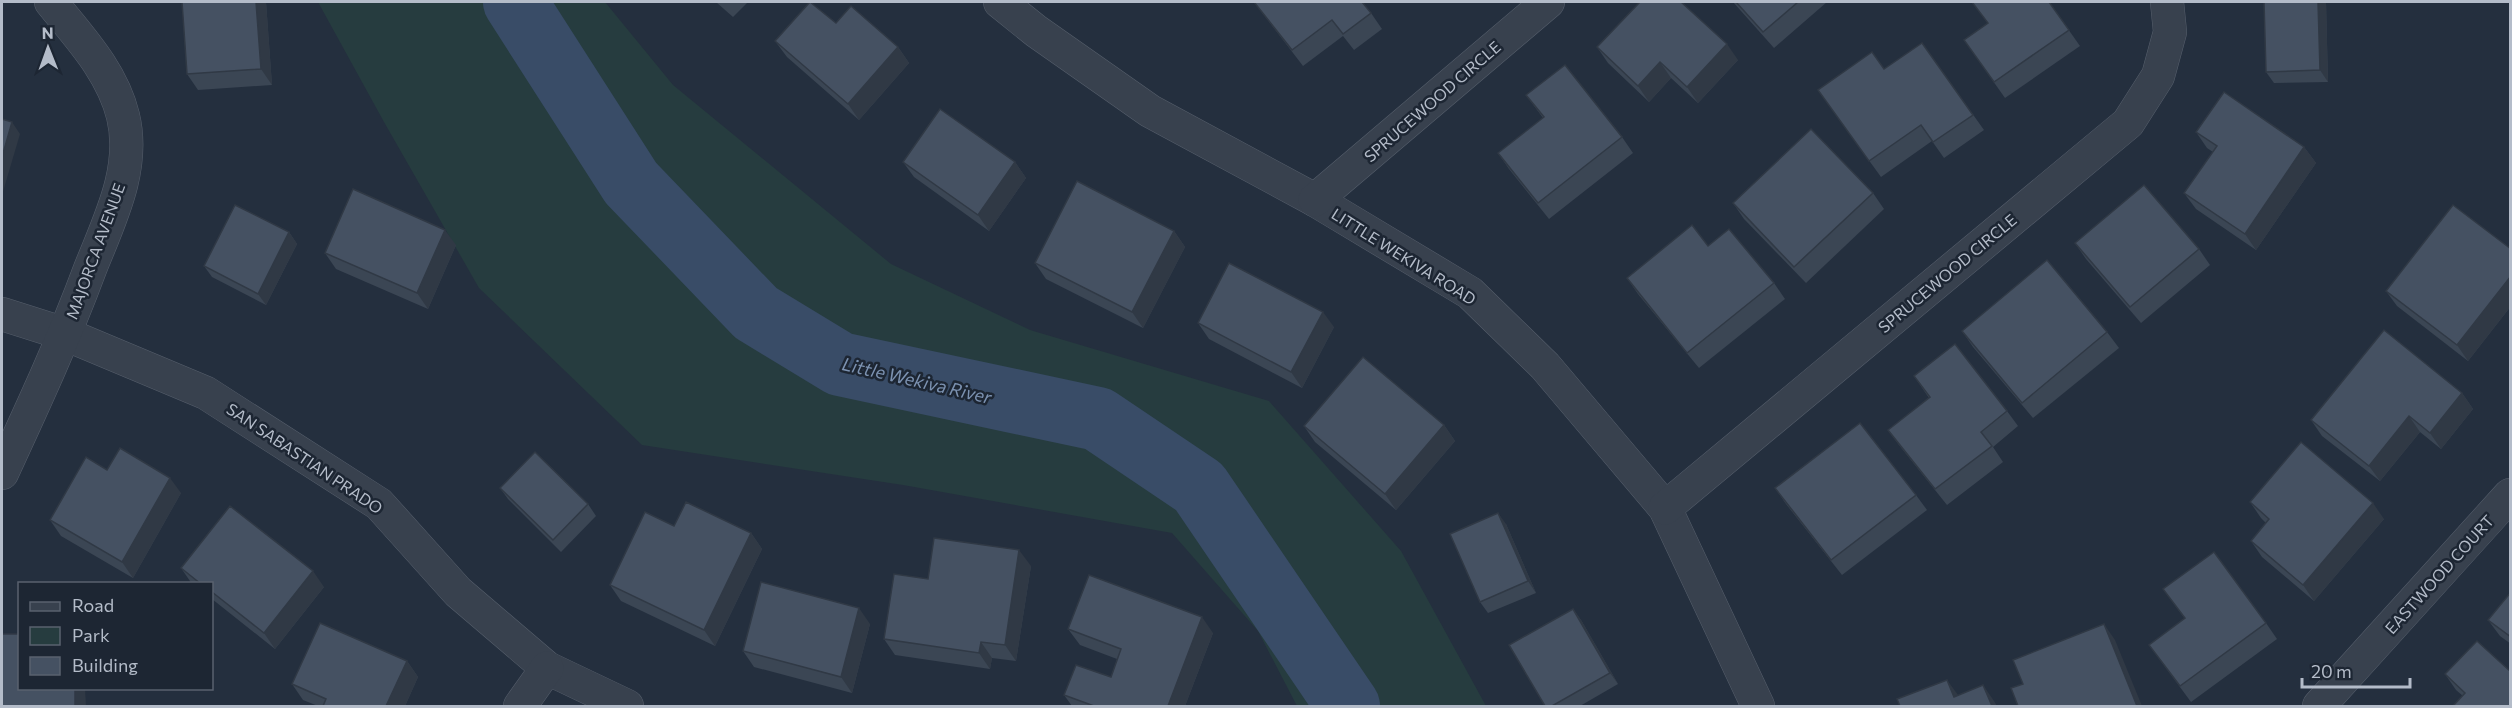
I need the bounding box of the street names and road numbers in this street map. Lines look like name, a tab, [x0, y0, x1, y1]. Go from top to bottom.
street label: SPRUCEWOOD CIRCLE	[1360, 37, 1504, 165]
street label: MAJORCA AVENUE	[62, 180, 128, 322]
street label: LITTLE WEKIVA ROAD	[1328, 204, 1480, 308]
street label: SPRUCEWOOD CIRCLE	[1874, 210, 2020, 336]
street label: SAN SABASTIAN PRADO	[223, 399, 387, 517]
street label: EASTWOOD COURT	[2381, 511, 2497, 637]

